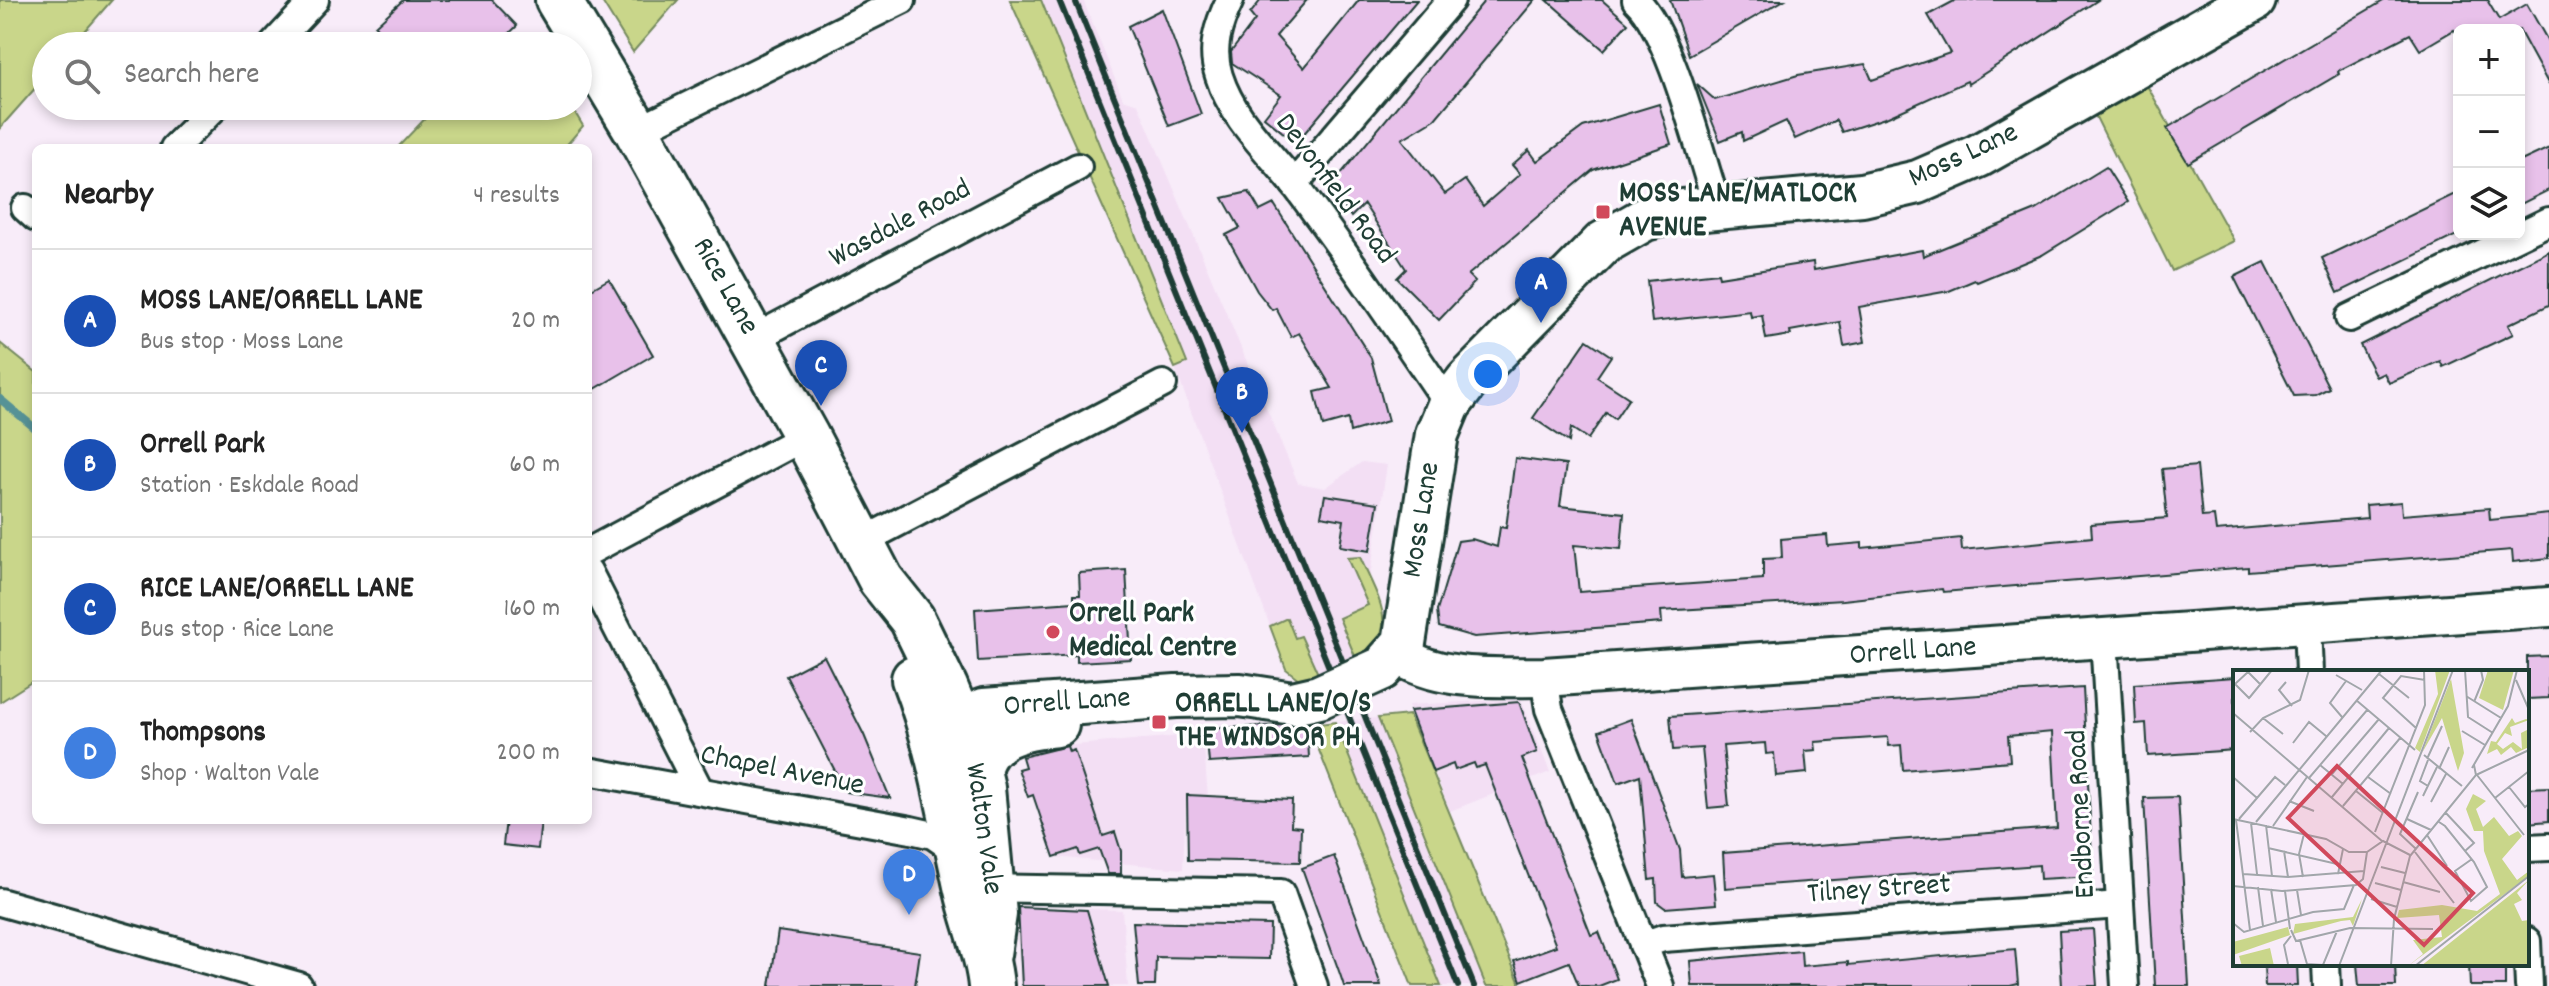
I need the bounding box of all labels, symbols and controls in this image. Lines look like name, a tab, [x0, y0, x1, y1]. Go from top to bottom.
map controls	[2453, 24, 2525, 240]
button: +	[2453, 24, 2525, 96]
search box	[32, 32, 592, 120]
icon: search	[60, 54, 104, 98]
text: Search here	[124, 55, 260, 98]
button: −	[2453, 96, 2525, 168]
street label: Devonfield Road	[1263, 105, 1405, 275]
street label: Moss Lane	[1902, 113, 2026, 201]
button: layers	[2453, 168, 2525, 240]
street label: Wasdale Road	[822, 170, 980, 280]
text: Nearby	[64, 172, 153, 221]
place label: MOSS LANE/MATLOCK AVENUE	[1619, 174, 1857, 251]
text: 4 results	[473, 178, 560, 215]
marker: MOSS LANE/MATLOCK AVENUE	[1594, 203, 1612, 221]
street label: Rice Lane	[680, 230, 768, 344]
pin: A	[1515, 257, 1567, 323]
text: MOSS LANE/ORRELL LANE	[140, 281, 422, 324]
text: A	[83, 303, 97, 340]
text: 20 m	[511, 303, 560, 340]
text: Bus stop · Moss Lane	[140, 324, 343, 361]
pin: C	[795, 340, 847, 406]
your location	[1468, 354, 1508, 394]
pin: B	[1216, 367, 1268, 433]
text: Orrell Park	[140, 425, 265, 468]
text: B	[84, 447, 96, 484]
text: 60 m	[509, 447, 560, 484]
street label: Moss Lane	[1393, 459, 1453, 581]
text: Station · Eskdale Road	[140, 468, 359, 505]
text: RICE LANE/ORRELL LANE	[140, 569, 413, 612]
text: C	[84, 591, 96, 628]
text: 160 m	[504, 591, 560, 628]
place label: Orrell Park Medical Centre	[1069, 594, 1237, 671]
text: Bus stop · Rice Lane	[140, 612, 334, 649]
marker: Orrell Park Medical Centre	[1044, 623, 1062, 641]
street label: Orrell Lane	[1848, 627, 1978, 679]
inset map	[2233, 670, 2529, 966]
street label: Orrell Lane	[1002, 678, 1132, 730]
place label: ORRELL LANE/O/S THE WINDSOR PH	[1175, 684, 1371, 761]
text: Thompsons	[140, 713, 266, 756]
marker: ORRELL LANE/O/S THE WINDSOR PH	[1150, 713, 1168, 731]
street label: Endborne Road	[2057, 728, 2109, 900]
text: D	[83, 735, 97, 772]
text: 200 m	[496, 735, 560, 772]
street label: Chapel Avenue	[697, 735, 867, 809]
text: Shop · Walton Vale	[140, 756, 320, 793]
street label: Walton Vale	[951, 760, 1013, 898]
pin: D	[883, 849, 935, 915]
street label: Tilney Street	[1806, 865, 1952, 917]

